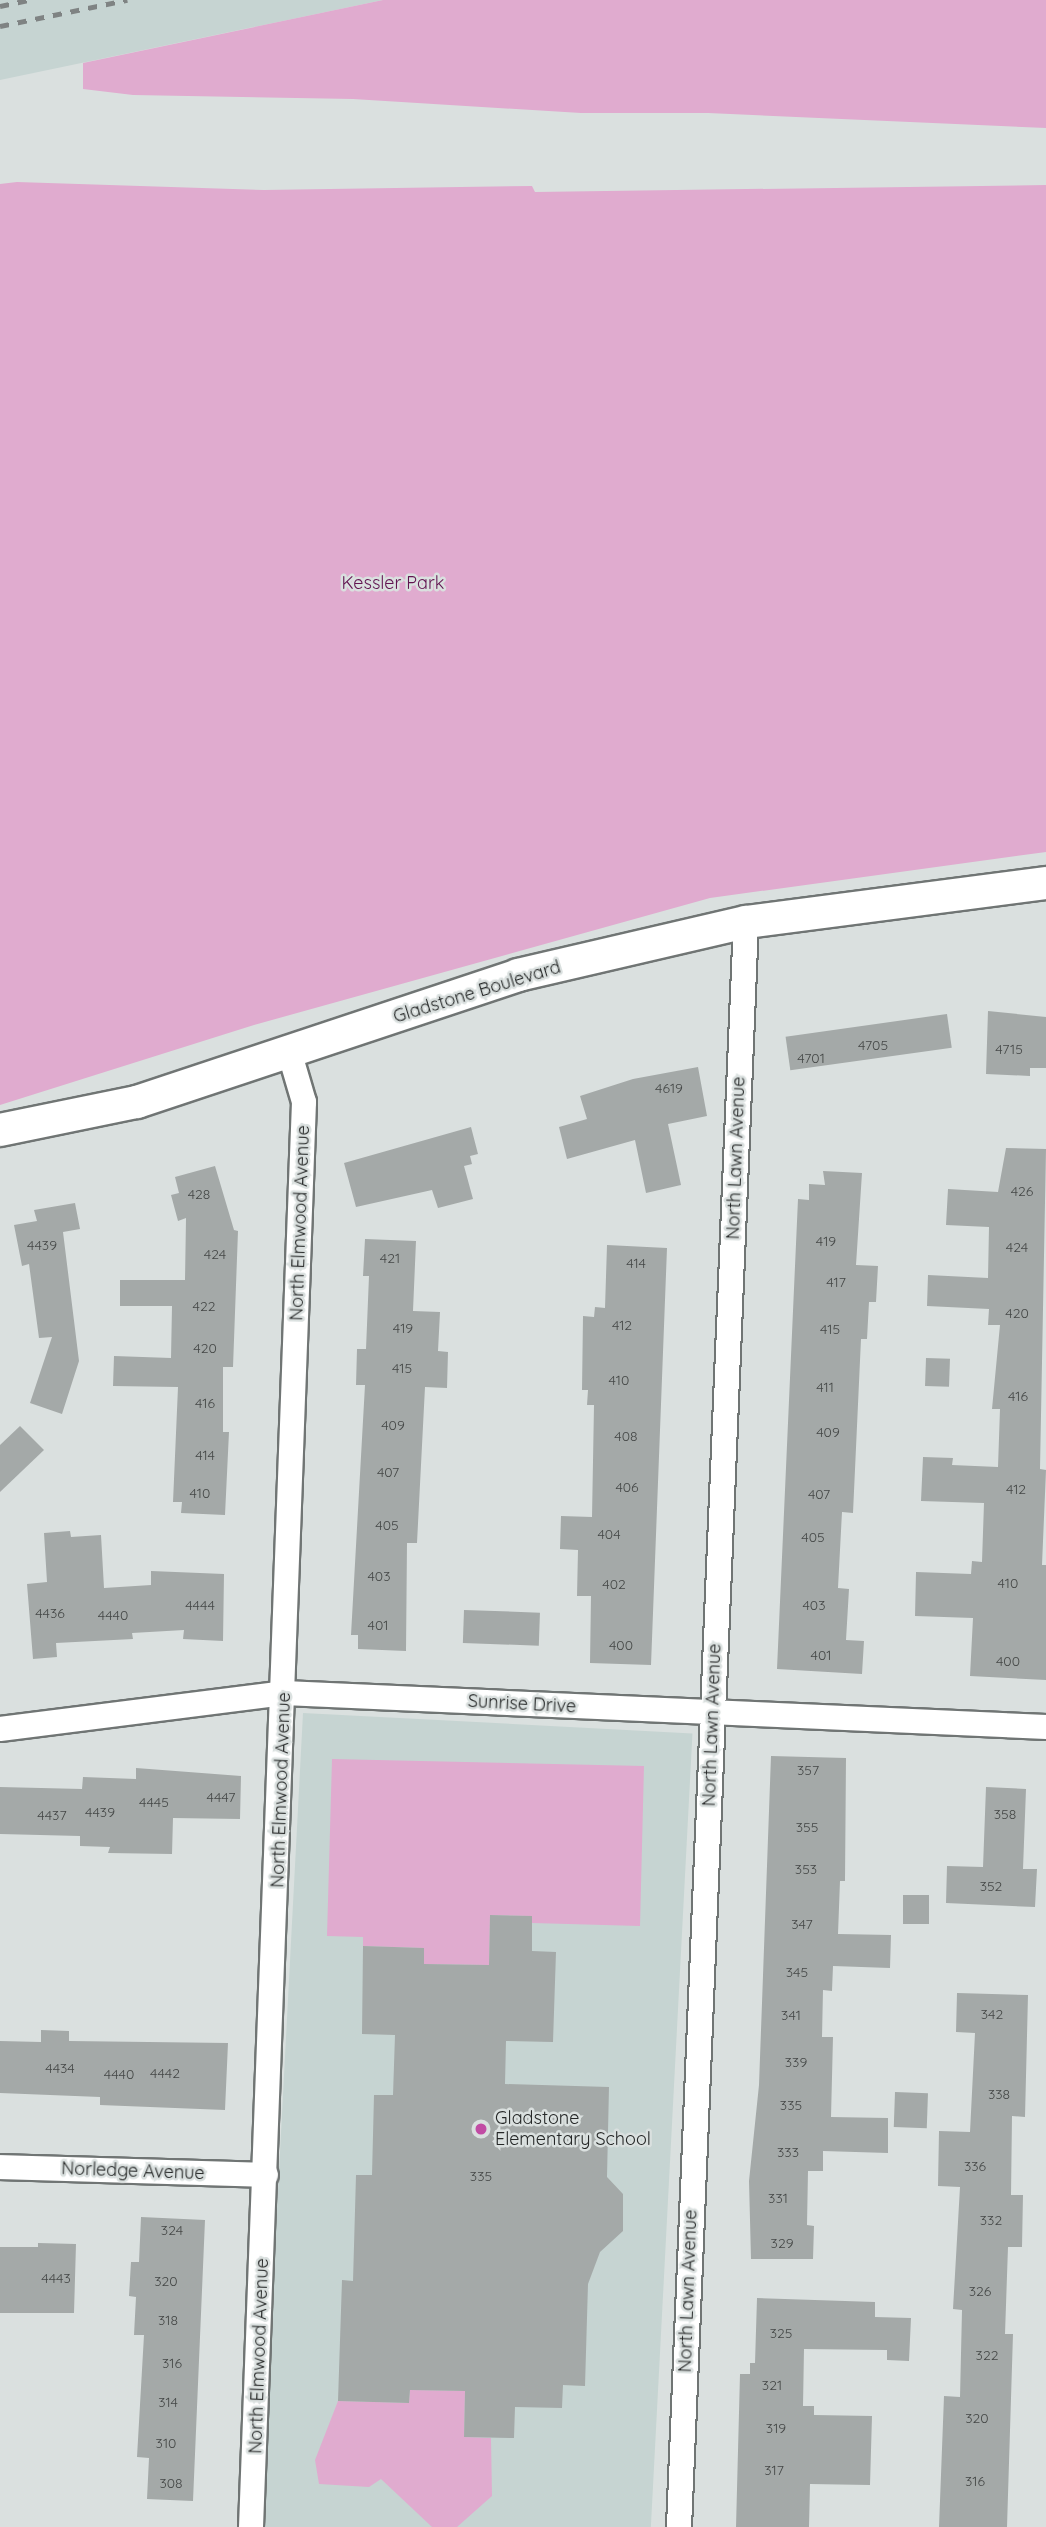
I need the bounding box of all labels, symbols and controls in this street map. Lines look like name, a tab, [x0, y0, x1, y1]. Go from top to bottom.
park label: Kessler Park	[342, 572, 444, 594]
street label: Gladstone Boulevard	[391, 956, 563, 1028]
house number: 4705	[858, 1037, 888, 1053]
house number: 4715	[995, 1041, 1023, 1057]
house number: 4701	[797, 1050, 825, 1066]
street label: North Lawn Avenue	[722, 1076, 750, 1240]
house number: 4619	[655, 1080, 683, 1096]
street label: North Elmwood Avenue	[286, 1125, 314, 1321]
house number: 426	[1011, 1183, 1033, 1199]
house number: 428	[188, 1186, 210, 1202]
house number: 419	[816, 1233, 836, 1249]
house number: 4439	[27, 1237, 57, 1253]
house number: 424	[1006, 1239, 1028, 1255]
house number: 424	[204, 1246, 226, 1262]
house number: 421	[380, 1250, 400, 1266]
house number: 414	[626, 1255, 646, 1271]
house number: 417	[826, 1274, 846, 1290]
house number: 422	[193, 1298, 215, 1314]
house number: 420	[1005, 1305, 1029, 1321]
house number: 412	[612, 1317, 632, 1333]
house number: 419	[393, 1320, 413, 1336]
house number: 415	[820, 1321, 840, 1337]
house number: 420	[193, 1340, 217, 1356]
house number: 415	[392, 1360, 412, 1376]
house number: 410	[609, 1372, 629, 1388]
house number: 411	[816, 1379, 834, 1395]
house number: 416	[1008, 1388, 1028, 1404]
house number: 416	[195, 1395, 215, 1411]
house number: 409	[381, 1417, 405, 1433]
house number: 409	[816, 1424, 840, 1440]
house number: 408	[614, 1428, 638, 1444]
house number: 414	[195, 1447, 215, 1463]
house number: 407	[377, 1464, 399, 1480]
house number: 406	[615, 1479, 639, 1495]
house number: 412	[1006, 1481, 1026, 1497]
house number: 410	[190, 1485, 210, 1501]
house number: 407	[808, 1486, 830, 1502]
house number: 405	[375, 1517, 399, 1533]
house number: 404	[597, 1526, 621, 1542]
house number: 405	[801, 1529, 825, 1545]
house number: 403	[367, 1568, 391, 1584]
house number: 410	[998, 1575, 1018, 1591]
house number: 402	[602, 1576, 626, 1592]
house number: 4444	[185, 1597, 215, 1613]
house number: 403	[802, 1597, 826, 1613]
house number: 4436	[35, 1605, 65, 1621]
house number: 4440	[98, 1607, 128, 1623]
house number: 401	[368, 1617, 388, 1633]
house number: 400	[609, 1637, 633, 1653]
street label: North Lawn Avenue	[698, 1643, 726, 1807]
house number: 401	[811, 1647, 831, 1663]
house number: 400	[996, 1653, 1020, 1669]
street label: Sunrise Drive	[467, 1690, 577, 1718]
street label: North Elmwood Avenue	[267, 1692, 295, 1888]
house number: 357	[797, 1762, 819, 1778]
house number: 4447	[207, 1789, 235, 1805]
house number: 4445	[139, 1794, 169, 1810]
house number: 4439	[85, 1804, 115, 1820]
house number: 358	[994, 1806, 1016, 1822]
house number: 4437	[37, 1807, 67, 1823]
house number: 355	[796, 1819, 818, 1835]
house number: 353	[795, 1861, 817, 1877]
house number: 352	[980, 1878, 1002, 1894]
house number: 347	[791, 1916, 813, 1932]
house number: 345	[786, 1964, 808, 1980]
house number: 342	[981, 2006, 1003, 2022]
house number: 341	[781, 2007, 801, 2023]
house number: 339	[785, 2054, 807, 2070]
house number: 4434	[45, 2060, 75, 2076]
house number: 4442	[150, 2065, 180, 2081]
house number: 4440	[104, 2066, 134, 2082]
house number: 338	[988, 2086, 1010, 2102]
house number: 335	[780, 2097, 802, 2113]
place label: Gladstone Elementary School	[495, 2108, 651, 2150]
marker: Gladstone Elementary School	[473, 2121, 489, 2137]
house number: 333	[777, 2144, 799, 2160]
street label: Norledge Avenue	[61, 2158, 205, 2184]
house number: 336	[964, 2158, 986, 2174]
house number: 335	[470, 2168, 492, 2184]
house number: 331	[768, 2190, 788, 2206]
street label: North Lawn Avenue	[674, 2209, 702, 2373]
house number: 332	[980, 2212, 1002, 2228]
house number: 324	[161, 2222, 183, 2238]
house number: 329	[771, 2235, 793, 2251]
street label: North Elmwood Avenue	[245, 2258, 273, 2454]
house number: 4443	[41, 2270, 71, 2286]
house number: 320	[154, 2273, 178, 2289]
house number: 326	[969, 2283, 991, 2299]
house number: 318	[158, 2312, 178, 2328]
house number: 325	[770, 2325, 792, 2341]
house number: 322	[976, 2347, 998, 2363]
house number: 316	[162, 2355, 182, 2371]
house number: 321	[762, 2377, 782, 2393]
house number: 314	[158, 2394, 178, 2410]
house number: 320	[965, 2410, 989, 2426]
house number: 319	[766, 2420, 786, 2436]
house number: 310	[156, 2435, 176, 2451]
house number: 317	[764, 2462, 784, 2478]
house number: 316	[965, 2473, 985, 2489]
house number: 308	[159, 2475, 183, 2491]

